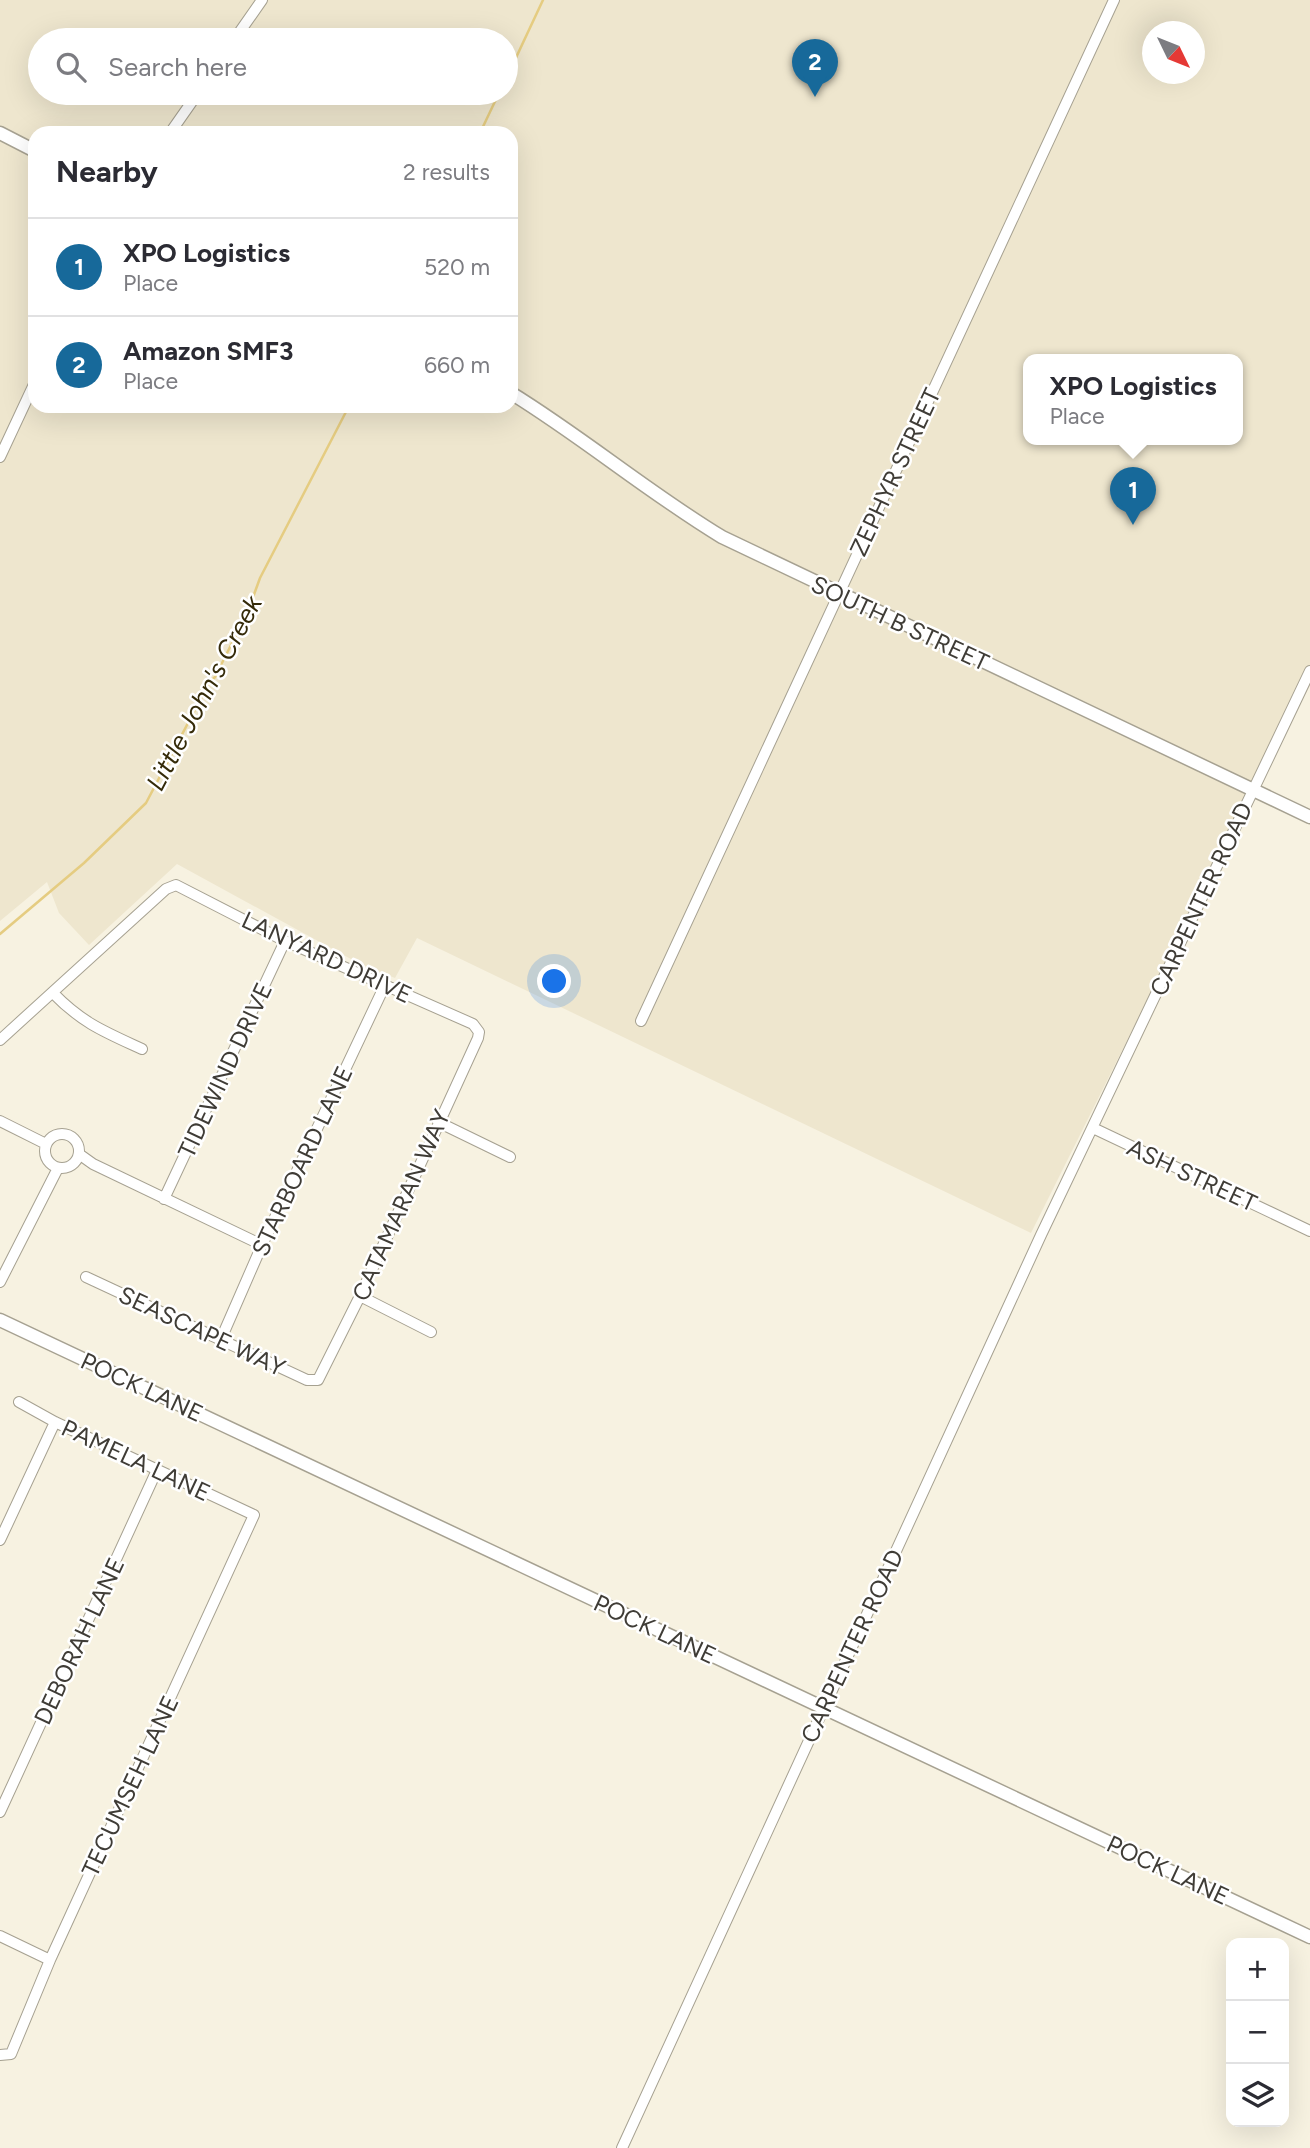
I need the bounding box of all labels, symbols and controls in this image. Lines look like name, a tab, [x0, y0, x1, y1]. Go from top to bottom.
north arrow	[1142, 21, 1205, 84]
search box	[28, 28, 518, 105]
pin: 2	[792, 39, 838, 97]
icon: search	[52, 48, 90, 86]
text: Search here	[108, 51, 247, 83]
text: Nearby	[56, 153, 158, 190]
text: 2 results	[403, 158, 490, 186]
text: XPO Logistics	[123, 237, 290, 269]
text: 1	[74, 253, 84, 281]
text: 520 m	[424, 253, 490, 281]
text: Place	[123, 269, 178, 297]
text: Amazon SMF3	[123, 335, 293, 367]
text: 2	[72, 351, 86, 379]
text: 660 m	[424, 351, 490, 379]
popup	[1023, 354, 1243, 445]
text: Place	[123, 367, 178, 395]
text: XPO Logistics	[1049, 370, 1217, 402]
street label: ZEPHYR STREET	[843, 384, 947, 560]
text: Place	[1049, 402, 1105, 430]
pin: 1	[1110, 467, 1156, 525]
street label: SOUTH B STREET	[807, 569, 993, 677]
water label: Little John's Creek	[139, 589, 270, 796]
street label: CARPENTER ROAD	[1143, 798, 1259, 1000]
street label: LANYARD DRIVE	[237, 905, 417, 1009]
your location	[537, 964, 571, 998]
street label: TIDEWIND DRIVE	[172, 978, 278, 1162]
street label: STARBOARD LANE	[245, 1061, 359, 1261]
street label: CATAMARAN WAY	[346, 1104, 456, 1305]
street label: ASH STREET	[1123, 1132, 1261, 1218]
street label: SEASCAPE WAY	[114, 1280, 290, 1382]
street label: POCK LANE	[76, 1346, 208, 1428]
street label: PAMELA LANE	[57, 1413, 215, 1507]
street label: CARPENTER ROAD	[794, 1545, 910, 1747]
street label: DEBORAH LANE	[28, 1553, 130, 1729]
street label: POCK LANE	[589, 1588, 721, 1670]
street label: TECUMSEH LANE	[75, 1691, 185, 1881]
street label: POCK LANE	[1102, 1829, 1234, 1911]
map controls	[1226, 1938, 1289, 2127]
button: +	[1226, 1938, 1289, 2001]
button: −	[1226, 2001, 1289, 2064]
button: layers	[1226, 2064, 1289, 2127]

